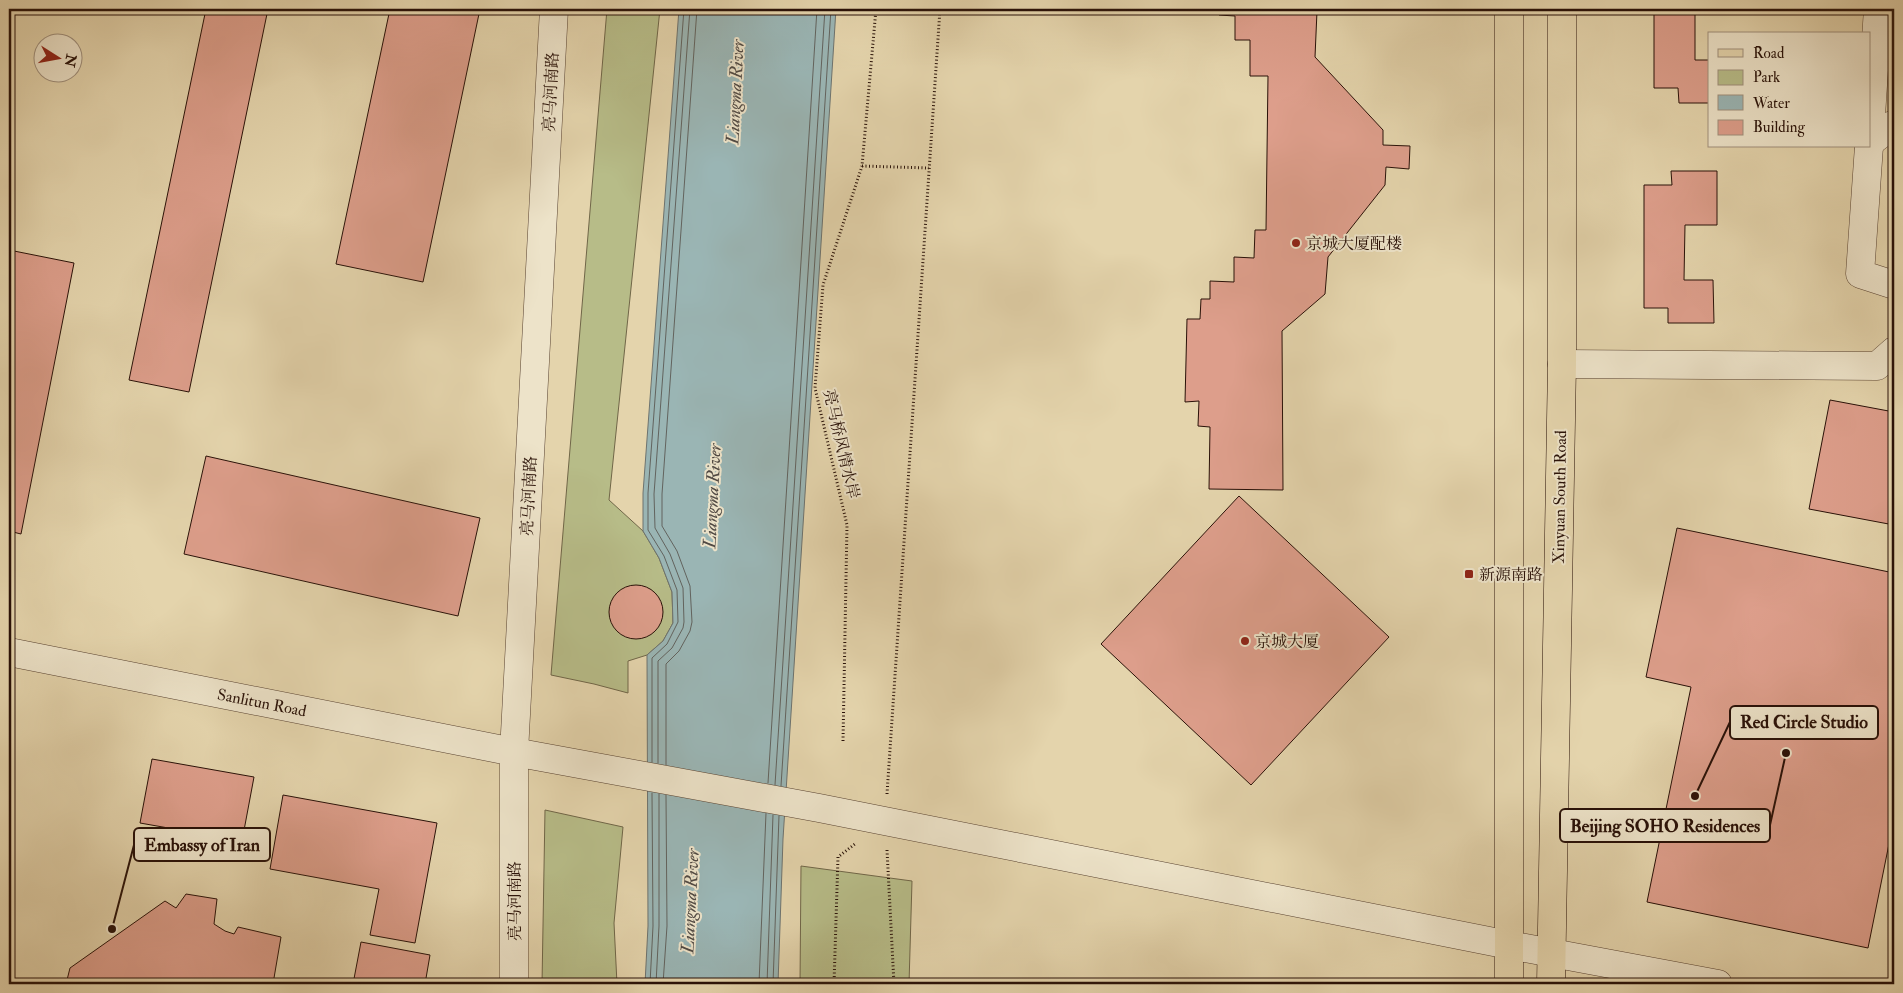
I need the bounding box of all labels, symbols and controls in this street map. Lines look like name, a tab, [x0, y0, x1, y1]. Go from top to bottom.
north arrow	[32, 32, 82, 82]
legend	[1708, 32, 1870, 148]
water label: Liangma River	[721, 38, 750, 146]
text: Road	[1753, 44, 1785, 63]
text: N	[61, 52, 80, 69]
street label: 亮马河南路	[539, 52, 563, 133]
text: Park	[1753, 68, 1780, 87]
text: Water	[1752, 94, 1790, 113]
text: Building	[1753, 118, 1805, 137]
place label: 京城大厦配楼	[1306, 234, 1402, 254]
marker: 京城大厦配楼	[1290, 237, 1302, 249]
street label: 亮马桥风情水岸	[819, 387, 863, 501]
street label: Xinyuan South Road	[1549, 430, 1571, 564]
water label: Liangma River	[698, 442, 727, 550]
street label: 亮马河南路	[517, 456, 541, 537]
place label: 新源南路	[1479, 565, 1543, 585]
marker: 新源南路	[1463, 568, 1475, 580]
place label: 京城大厦	[1255, 632, 1319, 652]
marker: 京城大厦	[1239, 635, 1251, 647]
street label: Sanlitun Road	[215, 685, 308, 721]
callout: Red Circle Studio	[1730, 706, 1878, 739]
text: Red Circle Studio	[1740, 711, 1868, 734]
callout: Beijing SOHO Residences	[1560, 809, 1770, 842]
text: Beijing SOHO Residences	[1570, 815, 1760, 838]
callout: Embassy of Iran	[134, 828, 270, 861]
text: Embassy of Iran	[144, 834, 261, 857]
water label: Liangma River	[676, 847, 705, 955]
street label: 亮马河南路	[505, 861, 525, 941]

